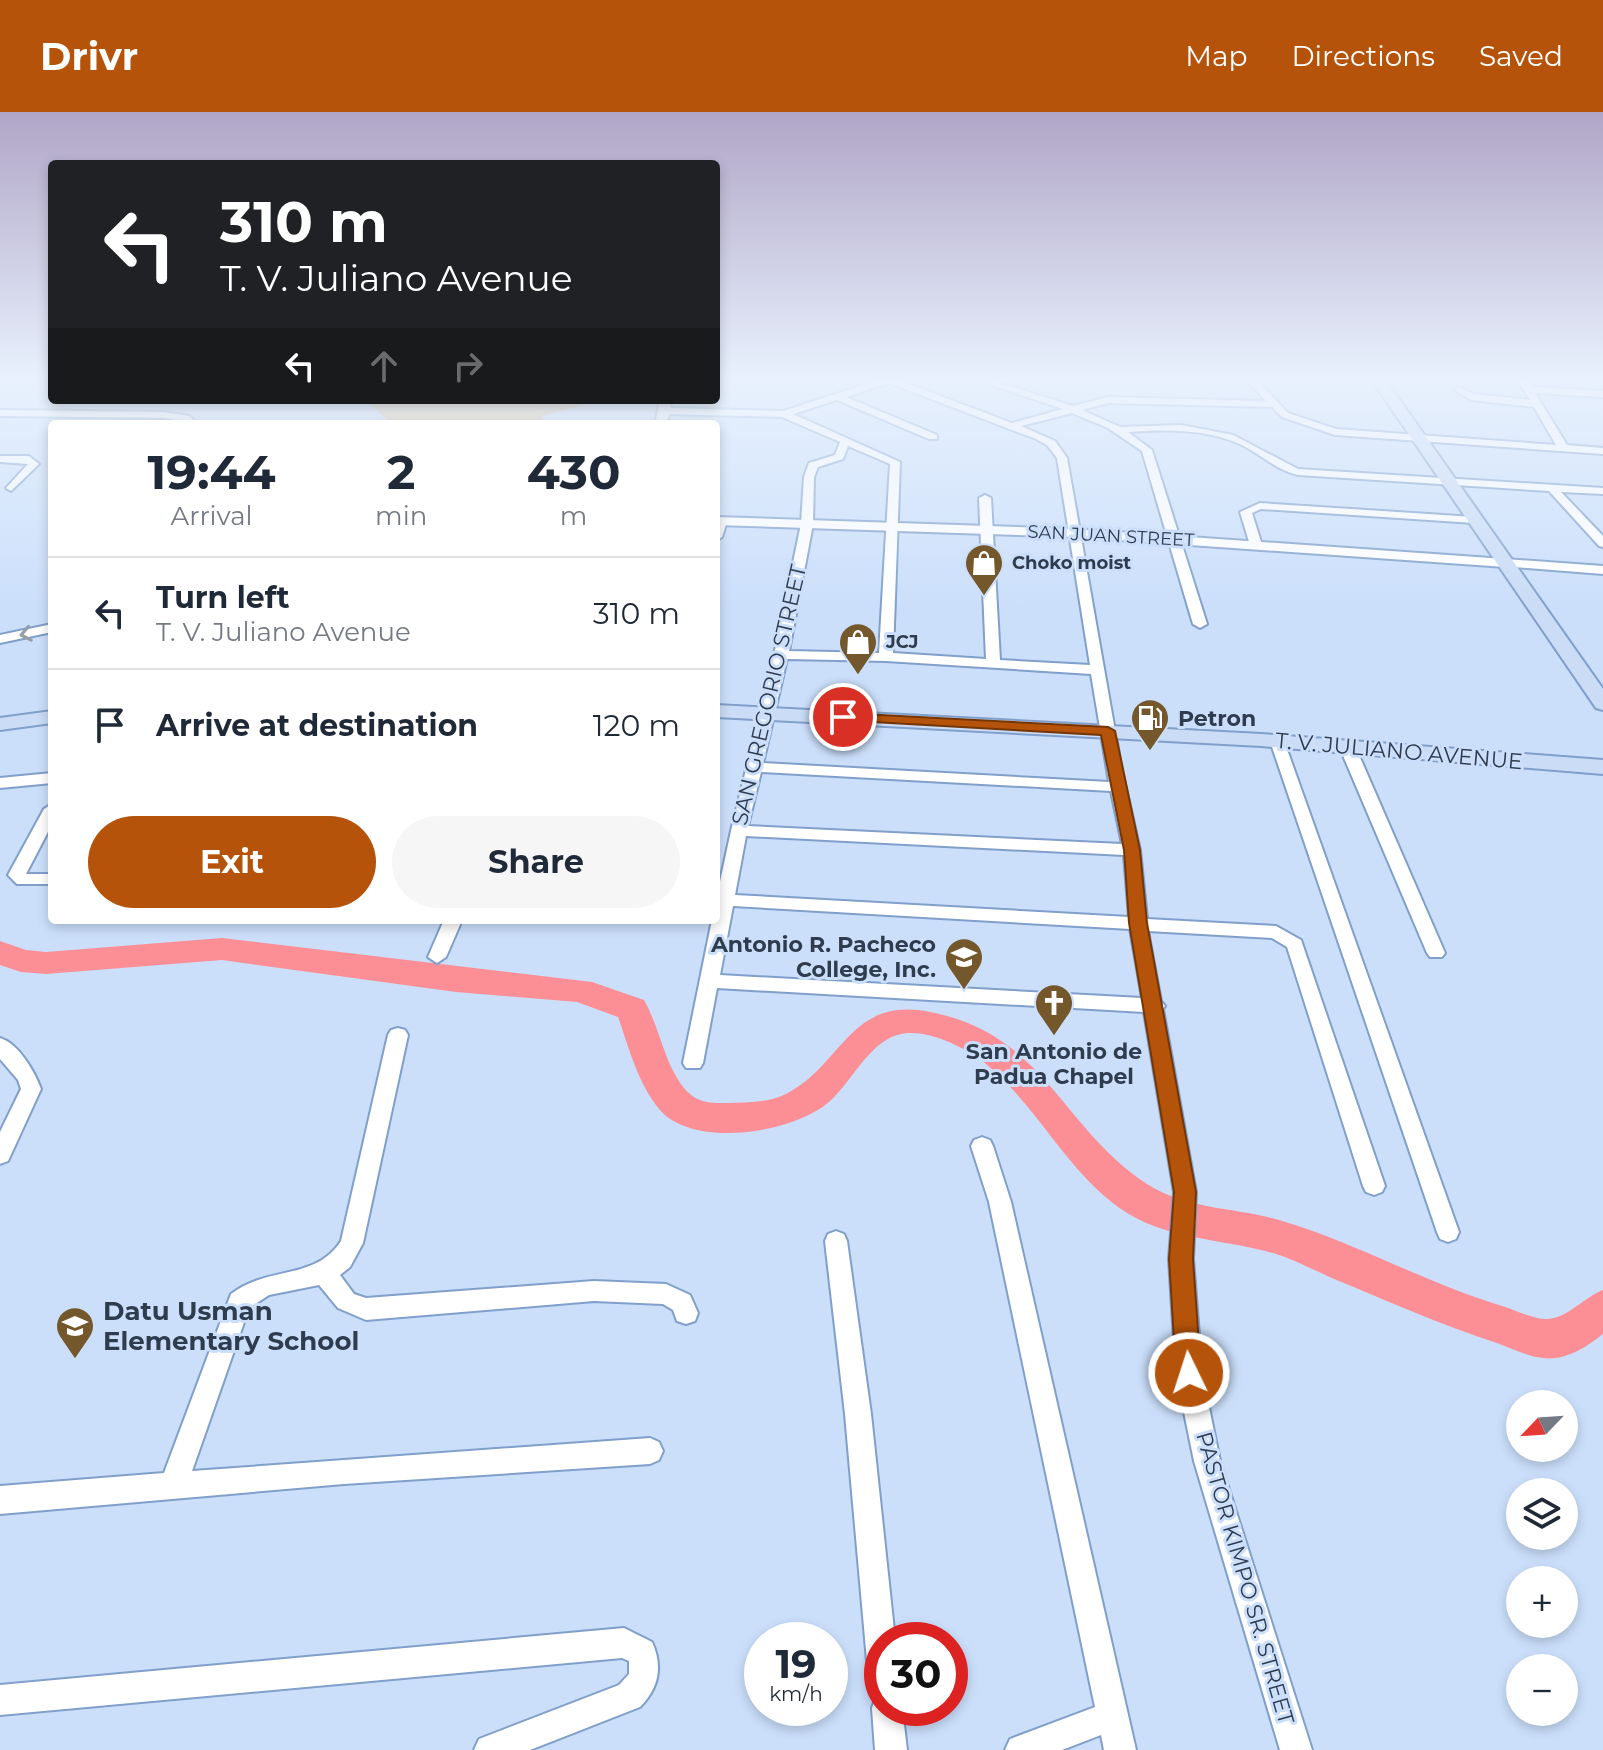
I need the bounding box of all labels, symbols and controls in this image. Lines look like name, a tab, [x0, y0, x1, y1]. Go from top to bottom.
text: Drivr	[40, 33, 138, 80]
text: Map	[1185, 39, 1247, 73]
text: Directions	[1291, 39, 1435, 73]
text: Saved	[1479, 39, 1563, 73]
text: 310 m	[220, 188, 388, 256]
icon: left	[88, 192, 192, 296]
text: T. V. Juliano Avenue	[220, 256, 573, 300]
icon: left	[278, 344, 322, 388]
icon: ahead	[362, 344, 406, 388]
icon: right	[446, 344, 490, 388]
text: 19:44	[147, 443, 276, 501]
text: 2	[387, 443, 415, 501]
text: 430	[527, 443, 621, 501]
text: Arrival	[171, 500, 253, 532]
text: min	[375, 500, 427, 532]
text: m	[560, 500, 587, 532]
street label: SAN JUAN STREET	[1027, 521, 1196, 551]
shop icon: Choko moist	[963, 542, 1005, 597]
place label: Choko moist	[1012, 552, 1131, 574]
street label: SAN GREGORIO STREET	[726, 562, 812, 828]
text: Turn left	[156, 579, 289, 616]
icon: left	[88, 591, 132, 635]
text: 310 m	[593, 595, 680, 632]
text: T. V. Juliano Avenue	[156, 616, 411, 648]
shop icon: JCJ	[837, 621, 879, 676]
one-way arrow	[19, 625, 33, 642]
place label: JCJ	[885, 631, 919, 653]
pin	[809, 683, 877, 751]
icon: arrive	[821, 695, 865, 739]
fuel station icon: Petron	[1129, 697, 1171, 752]
icon: arrive	[88, 703, 132, 747]
place label: Petron	[1178, 705, 1256, 732]
text: Arrive at destination	[156, 707, 478, 744]
text: 120 m	[593, 707, 680, 744]
street label: T. V. JULIANO AVENUE	[1274, 727, 1524, 775]
button: Exit	[88, 816, 376, 908]
button: Share	[392, 816, 680, 908]
place label: Antonio R. Pacheco College, Inc.	[710, 931, 936, 983]
school or university icon: Antonio R. Pacheco College, Inc.	[943, 936, 985, 991]
church icon: San Antonio de Padua Chapel	[1033, 982, 1075, 1037]
place label: San Antonio de Padua Chapel	[966, 1038, 1142, 1090]
place label: Datu Usman Elementary School	[103, 1295, 359, 1357]
school or university icon: Datu Usman Elementary School	[54, 1305, 96, 1360]
position arrow	[1147, 1331, 1231, 1415]
north arrow	[1506, 1390, 1578, 1462]
map controls	[1506, 1390, 1578, 1726]
street label: PASTOR KIMPO SR. STREET	[1190, 1428, 1300, 1728]
button: layers	[1506, 1478, 1578, 1550]
button: +	[1506, 1566, 1578, 1638]
speed limit sign: 30	[864, 1622, 968, 1726]
text: 19	[775, 1639, 817, 1688]
button: −	[1506, 1654, 1578, 1726]
text: km/h	[769, 1682, 823, 1706]

